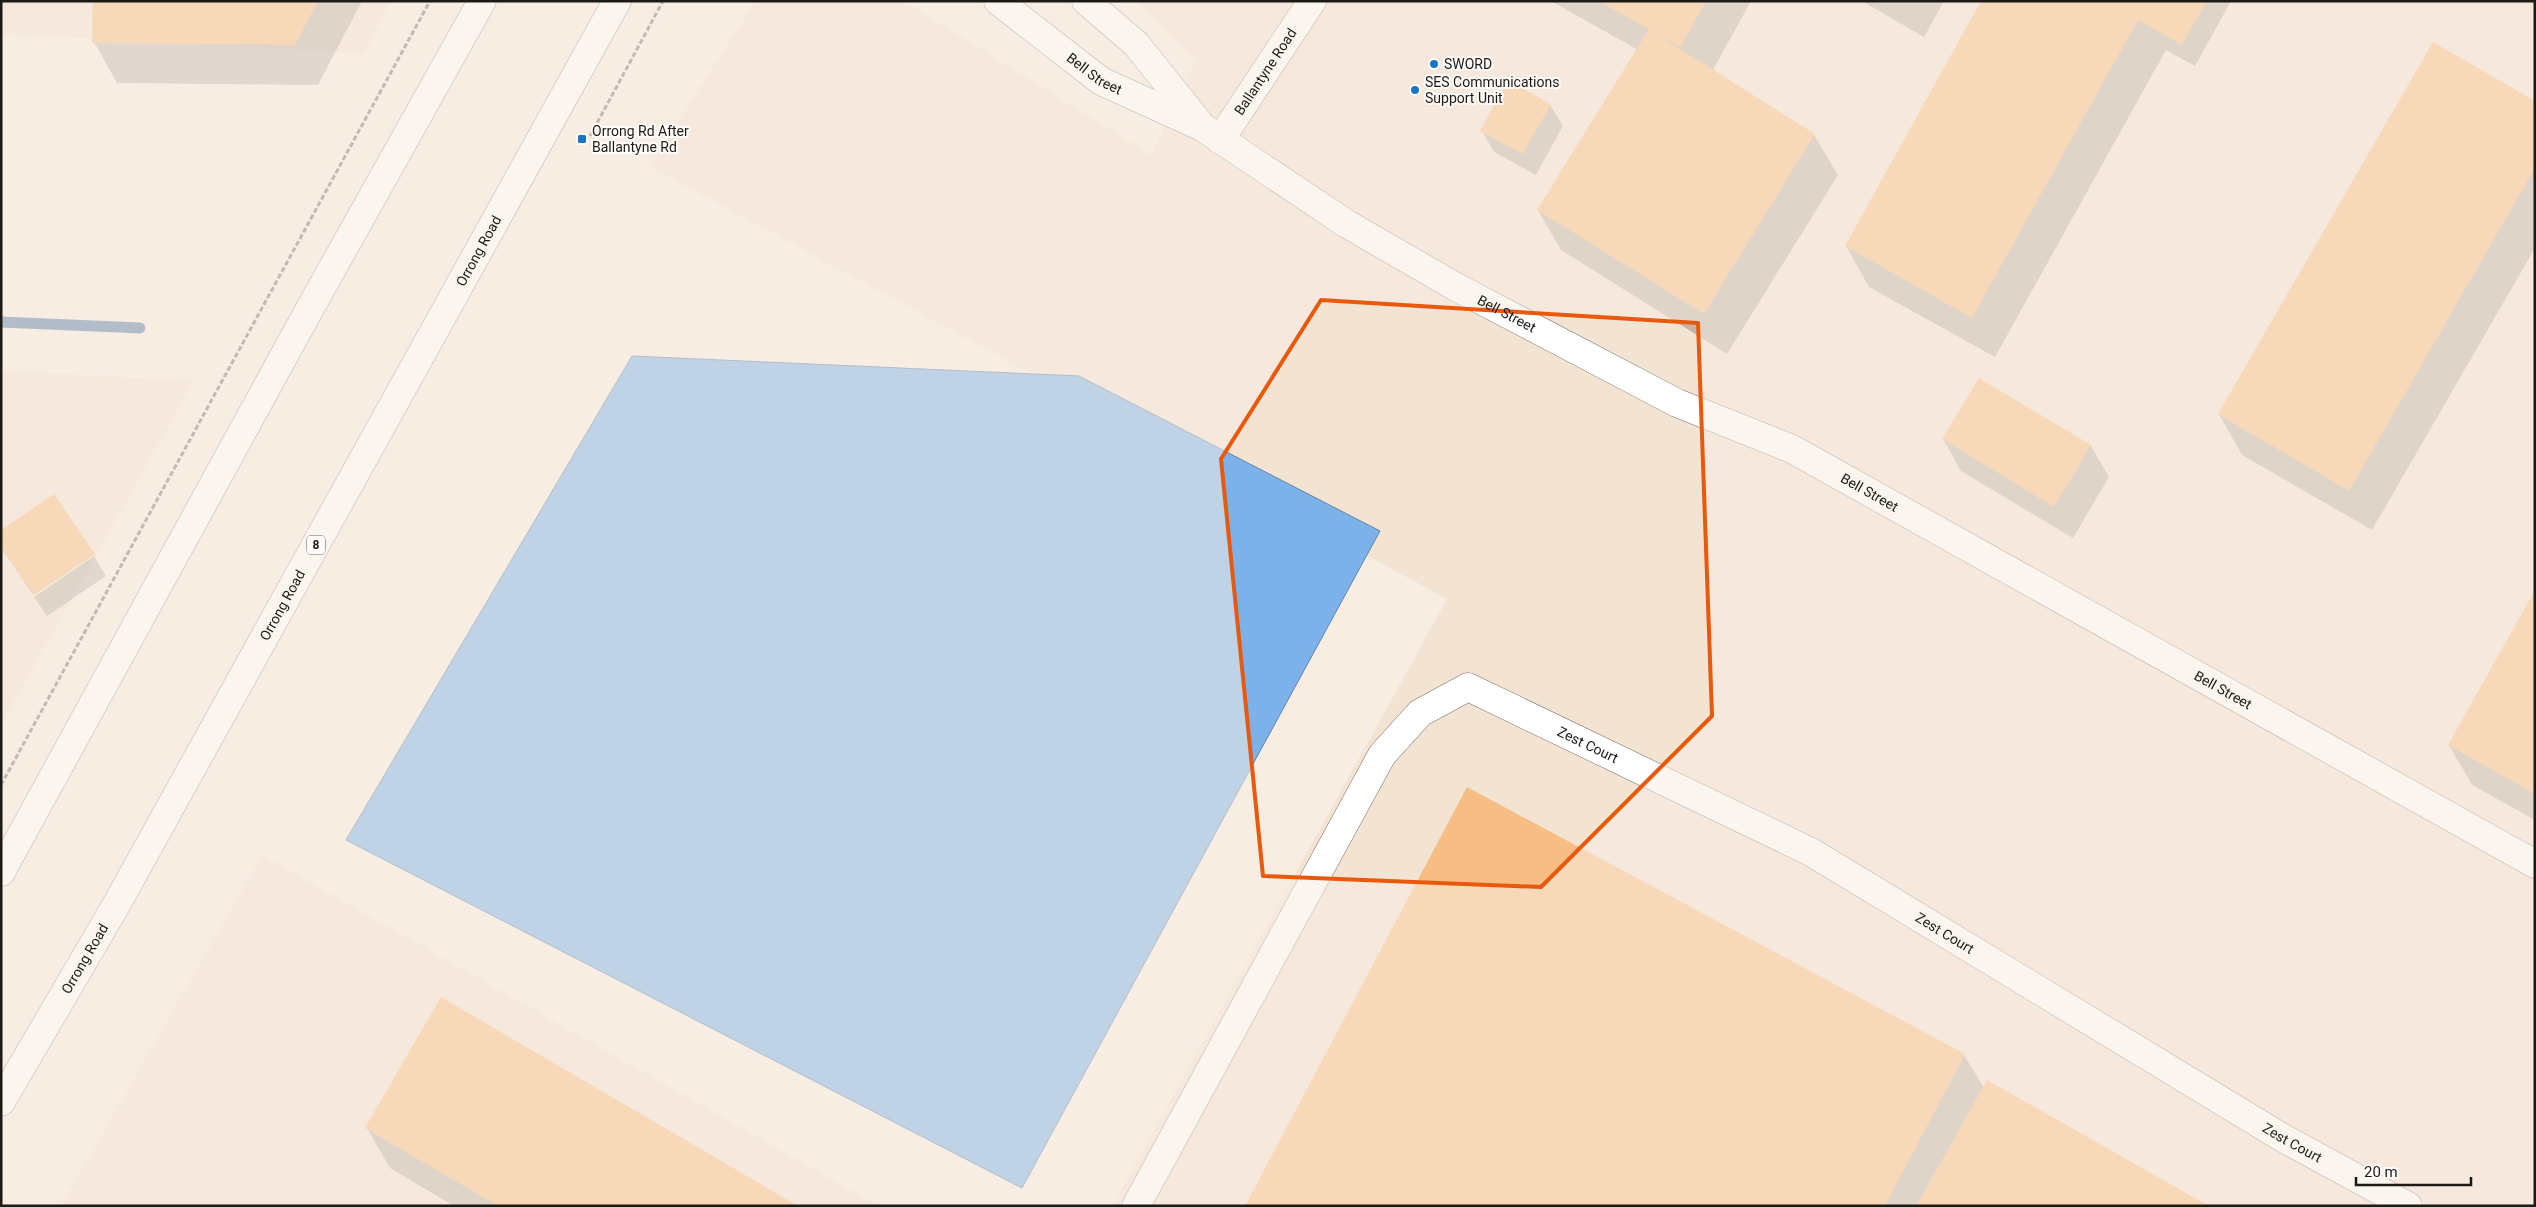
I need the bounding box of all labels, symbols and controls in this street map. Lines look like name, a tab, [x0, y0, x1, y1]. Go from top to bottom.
street label: Ballantyne Road	[1231, 25, 1300, 118]
street label: Bell Street	[1064, 49, 1125, 98]
place label: SWORD	[1444, 56, 1492, 72]
marker: SWORD	[1428, 58, 1440, 70]
place label: SES Communications Support Unit	[1425, 74, 1559, 106]
marker: SES Communications Support Unit	[1409, 84, 1421, 96]
place label: Orrong Rd After Ballantyne Rd	[592, 123, 689, 155]
marker: Orrong Rd After Ballantyne Rd	[576, 133, 588, 145]
street label: Orrong Road	[453, 213, 505, 289]
street label: Bell Street	[1475, 292, 1539, 336]
street label: Bell Street	[1838, 470, 1901, 515]
road number: 8	[307, 536, 325, 554]
street label: Orrong Road	[256, 567, 308, 643]
street label: Bell Street	[2192, 667, 2255, 712]
street label: Zest Court	[1555, 723, 1621, 766]
street label: Zest Court	[1913, 909, 1977, 957]
street label: Orrong Road	[58, 921, 111, 997]
street label: Zest Court	[2260, 1120, 2325, 1166]
scale bar	[2356, 1154, 2471, 1186]
text: 20 m	[2364, 1163, 2398, 1181]

